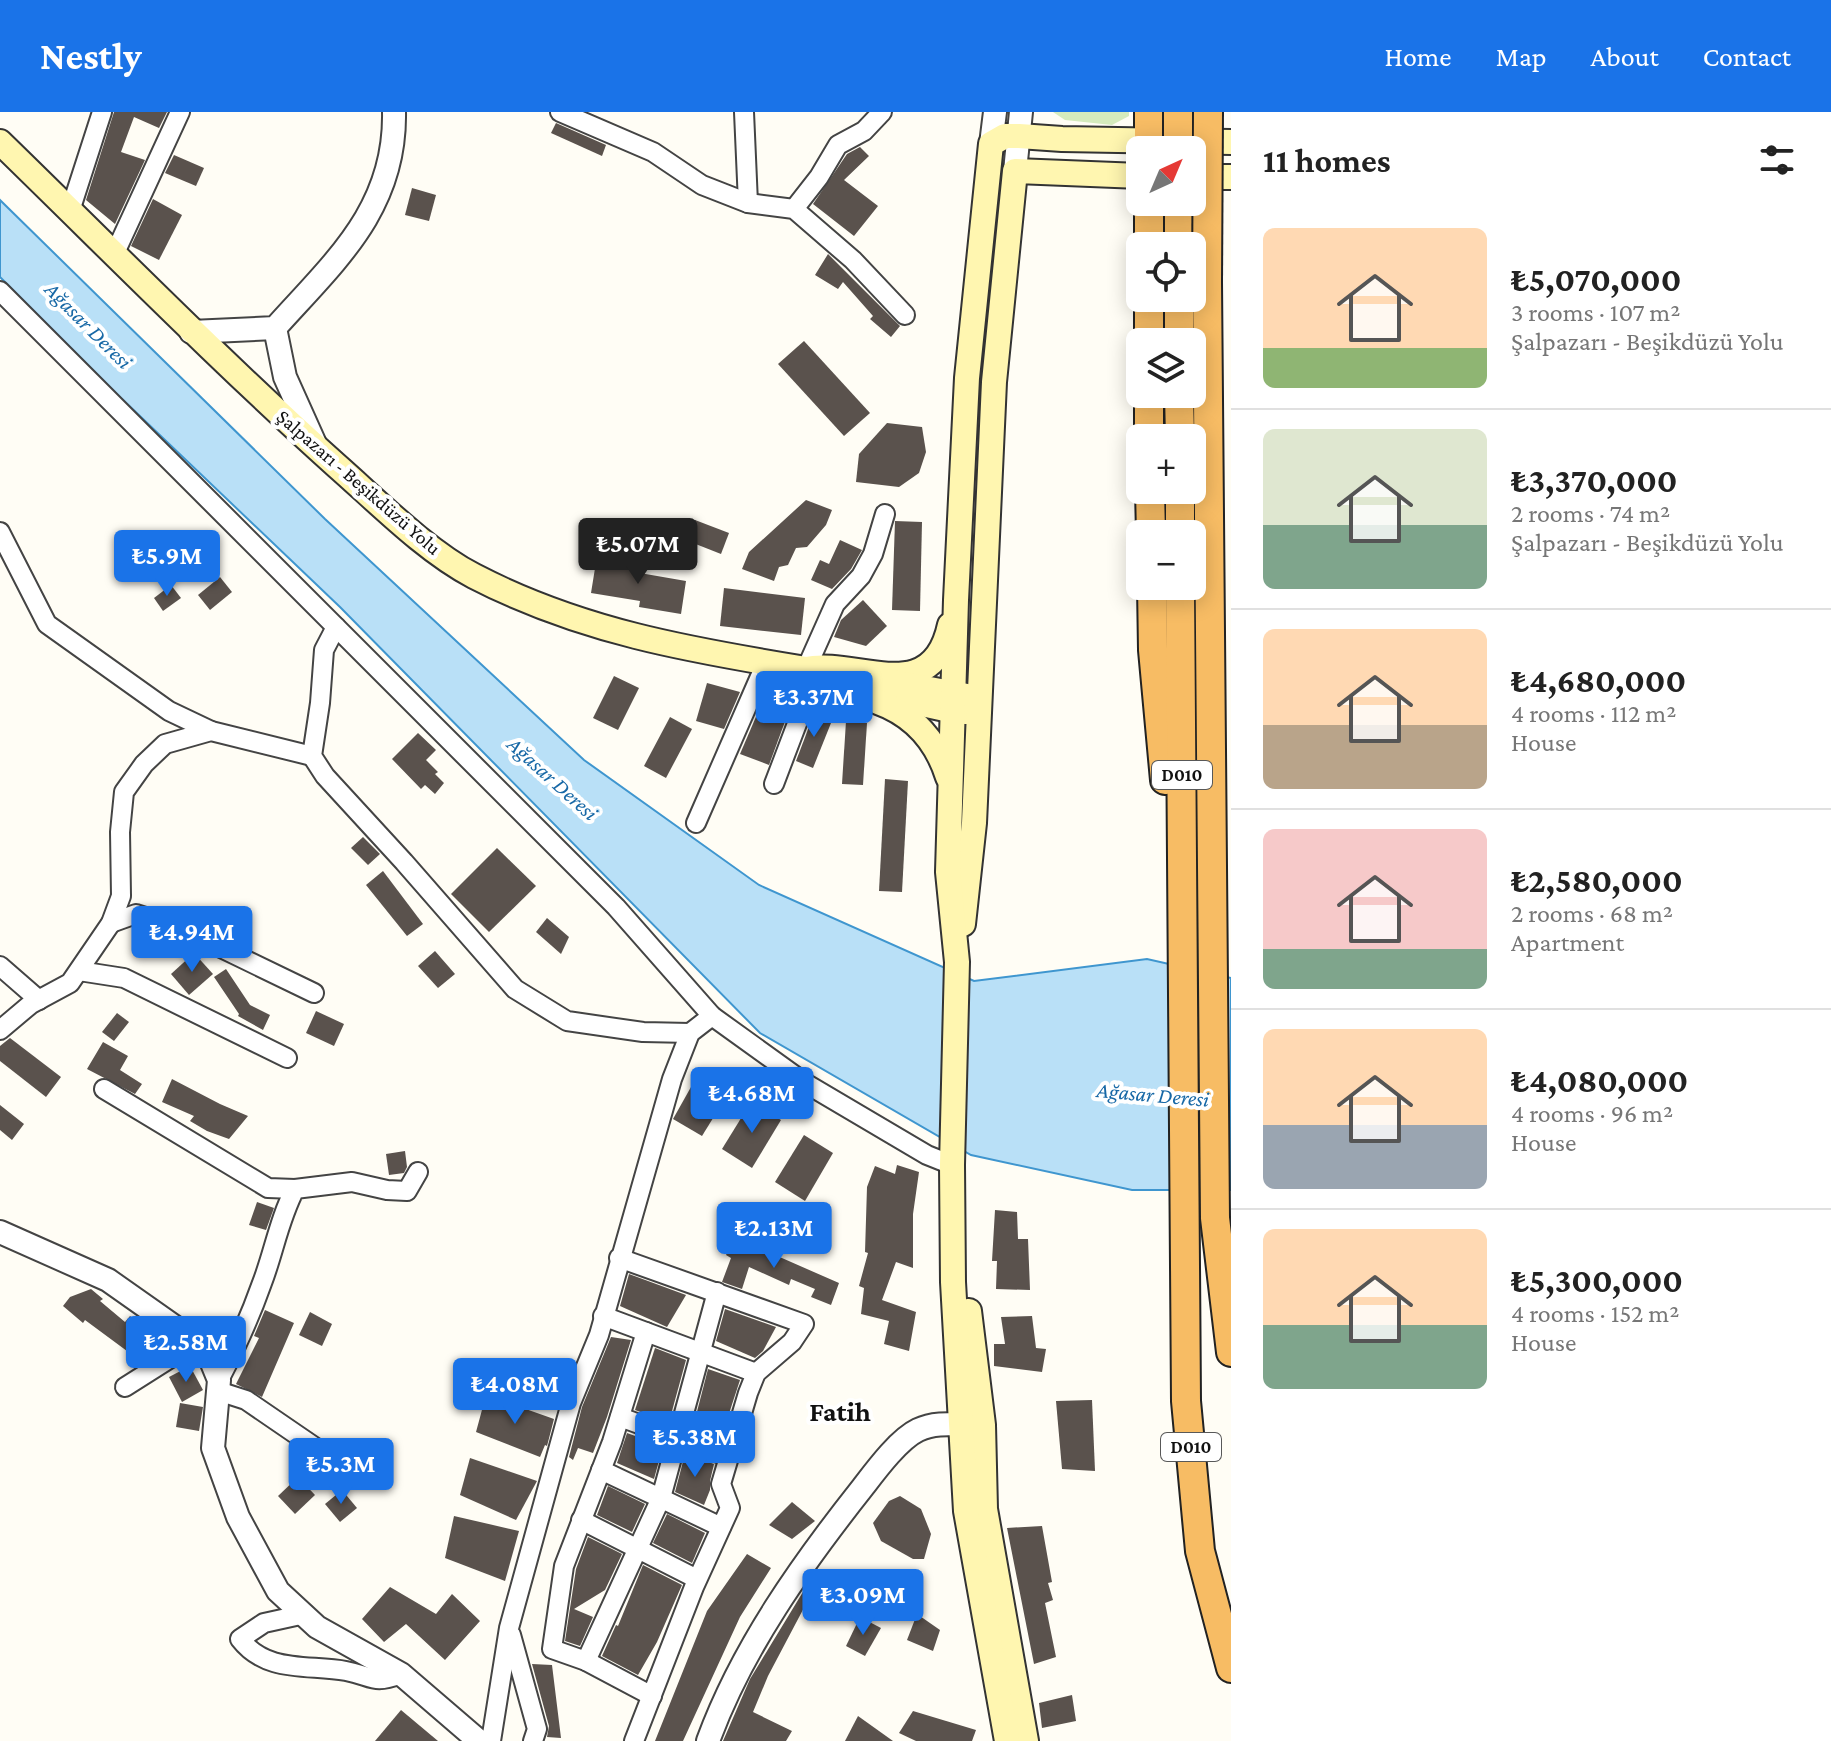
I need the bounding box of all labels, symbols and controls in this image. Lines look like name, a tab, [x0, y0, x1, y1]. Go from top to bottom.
text: Nestly	[40, 35, 142, 77]
text: Home	[1385, 41, 1452, 72]
text: Map	[1496, 41, 1547, 72]
text: About	[1591, 41, 1659, 72]
text: Contact	[1703, 41, 1791, 72]
north arrow	[1126, 136, 1206, 216]
map controls	[1126, 136, 1206, 600]
icon: filters	[1755, 138, 1799, 182]
text: 11 homes	[1263, 142, 1391, 179]
button: locate	[1126, 232, 1206, 312]
icon: home	[1327, 260, 1423, 356]
text: ₺5,070,000	[1511, 261, 1681, 298]
water label: Ağasar Deresi	[39, 276, 137, 374]
text: 3 rooms · 107 m²	[1511, 298, 1680, 327]
text: Şalpazarı - Beşikdüzü Yolu	[1511, 327, 1784, 356]
button: layers	[1126, 328, 1206, 408]
street label: Şalpazarı - Beşikdüzü Yolu	[272, 405, 446, 560]
button: +	[1126, 424, 1206, 504]
icon: home	[1327, 461, 1423, 557]
text: ₺3,370,000	[1511, 462, 1678, 499]
text: 2 rooms · 74 m²	[1511, 499, 1670, 528]
pin: ₺5.07M	[573, 518, 703, 586]
button: −	[1126, 520, 1206, 600]
text: Şalpazarı - Beşikdüzü Yolu	[1511, 528, 1784, 557]
text: ₺5.07M	[596, 529, 680, 558]
pin: ₺5.9M	[111, 530, 223, 598]
text: ₺5.9M	[132, 541, 202, 570]
icon: home	[1327, 661, 1423, 757]
text: ₺4,680,000	[1511, 662, 1686, 699]
pin: ₺3.37M	[749, 671, 879, 739]
text: ₺3.37M	[774, 682, 854, 711]
text: 4 rooms · 112 m²	[1511, 699, 1676, 728]
text: House	[1511, 728, 1576, 757]
water label: Ağasar Deresi	[502, 731, 603, 825]
road number: D010	[1152, 761, 1212, 789]
icon: home	[1327, 861, 1423, 957]
text: ₺2,580,000	[1511, 862, 1683, 899]
text: 2 rooms · 68 m²	[1511, 899, 1673, 928]
pin: ₺4.94M	[127, 906, 257, 974]
text: ₺4.94M	[149, 917, 235, 946]
text: Apartment	[1511, 928, 1624, 957]
icon: home	[1327, 1061, 1423, 1157]
text: ₺4,080,000	[1511, 1062, 1688, 1099]
pin: ₺4.68M	[687, 1067, 817, 1135]
water label: Ağasar Deresi	[1095, 1077, 1210, 1112]
text: ₺4.68M	[709, 1078, 795, 1107]
text: 4 rooms · 96 m²	[1511, 1099, 1673, 1128]
text: House	[1511, 1128, 1576, 1157]
pin: ₺2.13M	[709, 1202, 839, 1270]
text: ₺2.13M	[735, 1213, 813, 1242]
icon: home	[1327, 1261, 1423, 1357]
text: ₺5,300,000	[1511, 1262, 1683, 1299]
text: 4 rooms · 152 m²	[1511, 1299, 1679, 1328]
pin: ₺2.58M	[121, 1316, 251, 1384]
text: ₺2.58M	[144, 1327, 228, 1356]
text: House	[1511, 1328, 1576, 1357]
pin: ₺4.08M	[450, 1358, 580, 1426]
text: ₺4.08M	[471, 1369, 559, 1398]
district label: Fatih	[809, 1396, 871, 1427]
pin: ₺5.38M	[630, 1411, 760, 1479]
text: ₺5.38M	[653, 1422, 737, 1451]
road number: D010	[1161, 1433, 1221, 1461]
pin: ₺5.3M	[285, 1438, 397, 1506]
text: ₺5.3M	[307, 1449, 375, 1478]
pin: ₺3.09M	[798, 1569, 928, 1637]
text: ₺3.09M	[820, 1580, 906, 1609]

